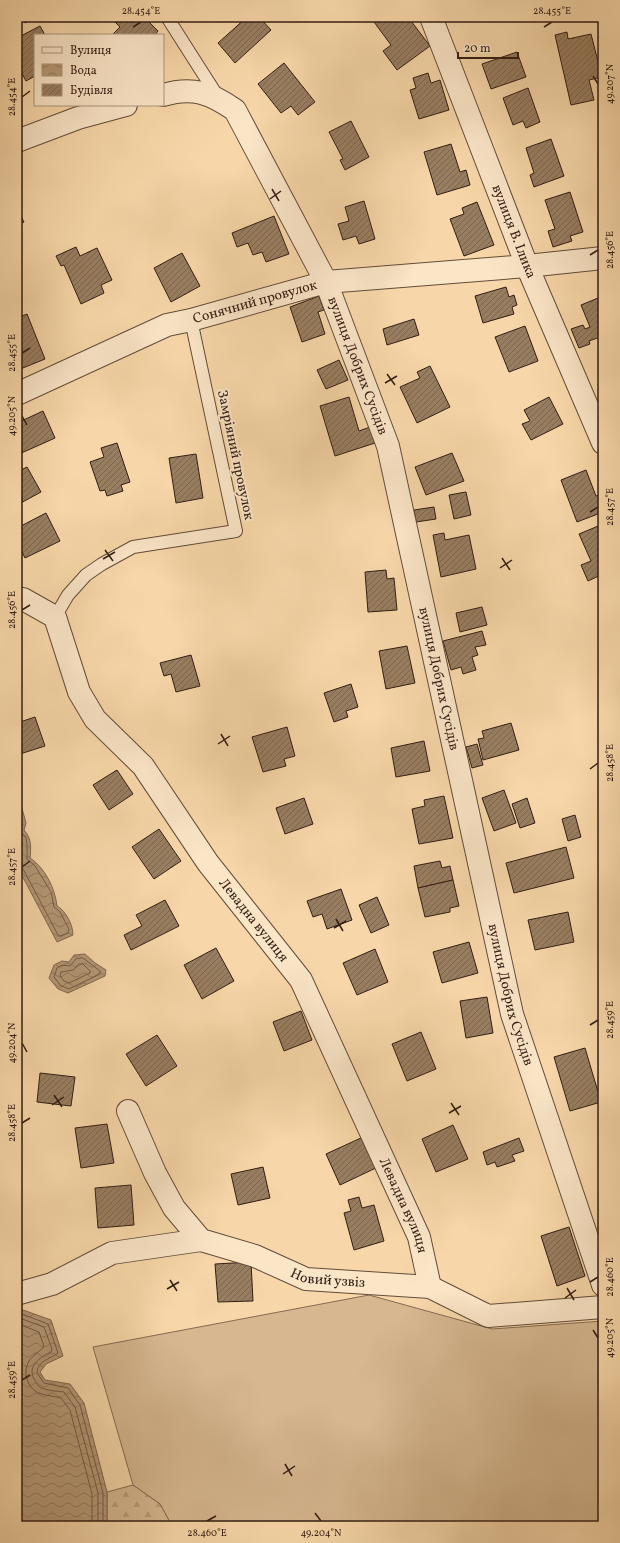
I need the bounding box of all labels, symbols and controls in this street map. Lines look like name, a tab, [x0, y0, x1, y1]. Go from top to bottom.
text: 28.454°E	[122, 4, 160, 18]
text: 28.455°E	[533, 4, 571, 18]
legend	[34, 34, 164, 106]
scale bar	[458, 34, 518, 60]
text: 20 m	[464, 41, 491, 57]
text: Вулиця	[70, 43, 111, 59]
text: Вода	[70, 63, 97, 79]
text: 49.207°N	[603, 63, 617, 104]
text: 28.454°E	[5, 78, 19, 116]
text: Будівля	[70, 83, 113, 99]
street label: вулиця В. Ілика	[487, 182, 541, 281]
text: 28.456°E	[603, 231, 617, 269]
street label: Сонячний провулок	[191, 275, 320, 329]
street label: вулиця Добрих Сусідів	[323, 294, 392, 438]
text: 28.455°E	[5, 334, 19, 372]
street label: Замріяний провулок	[212, 388, 258, 522]
text: 49.205°N	[5, 395, 19, 436]
text: 28.457°E	[603, 488, 617, 526]
text: 28.456°E	[5, 591, 19, 629]
street label: вулиця Добрих Сусідів	[414, 605, 464, 752]
text: 28.458°E	[603, 744, 617, 782]
text: 28.457°E	[5, 848, 19, 886]
street label: Левадна вулиця	[214, 874, 293, 966]
street label: вулиця Добрих Сусідів	[483, 922, 538, 1068]
text: 28.459°E	[603, 1001, 617, 1039]
text: 49.204°N	[5, 1022, 19, 1064]
text: 28.458°E	[5, 1104, 19, 1142]
street label: Левадна вулиця	[374, 1155, 432, 1255]
text: 28.460°E	[603, 1257, 617, 1297]
street label: Новий узвіз	[287, 1264, 366, 1292]
text: 49.205°N	[603, 1317, 617, 1358]
text: 28.459°E	[5, 1361, 19, 1399]
text: 28.460°E	[187, 1526, 227, 1540]
text: 49.204°N	[300, 1526, 342, 1540]

